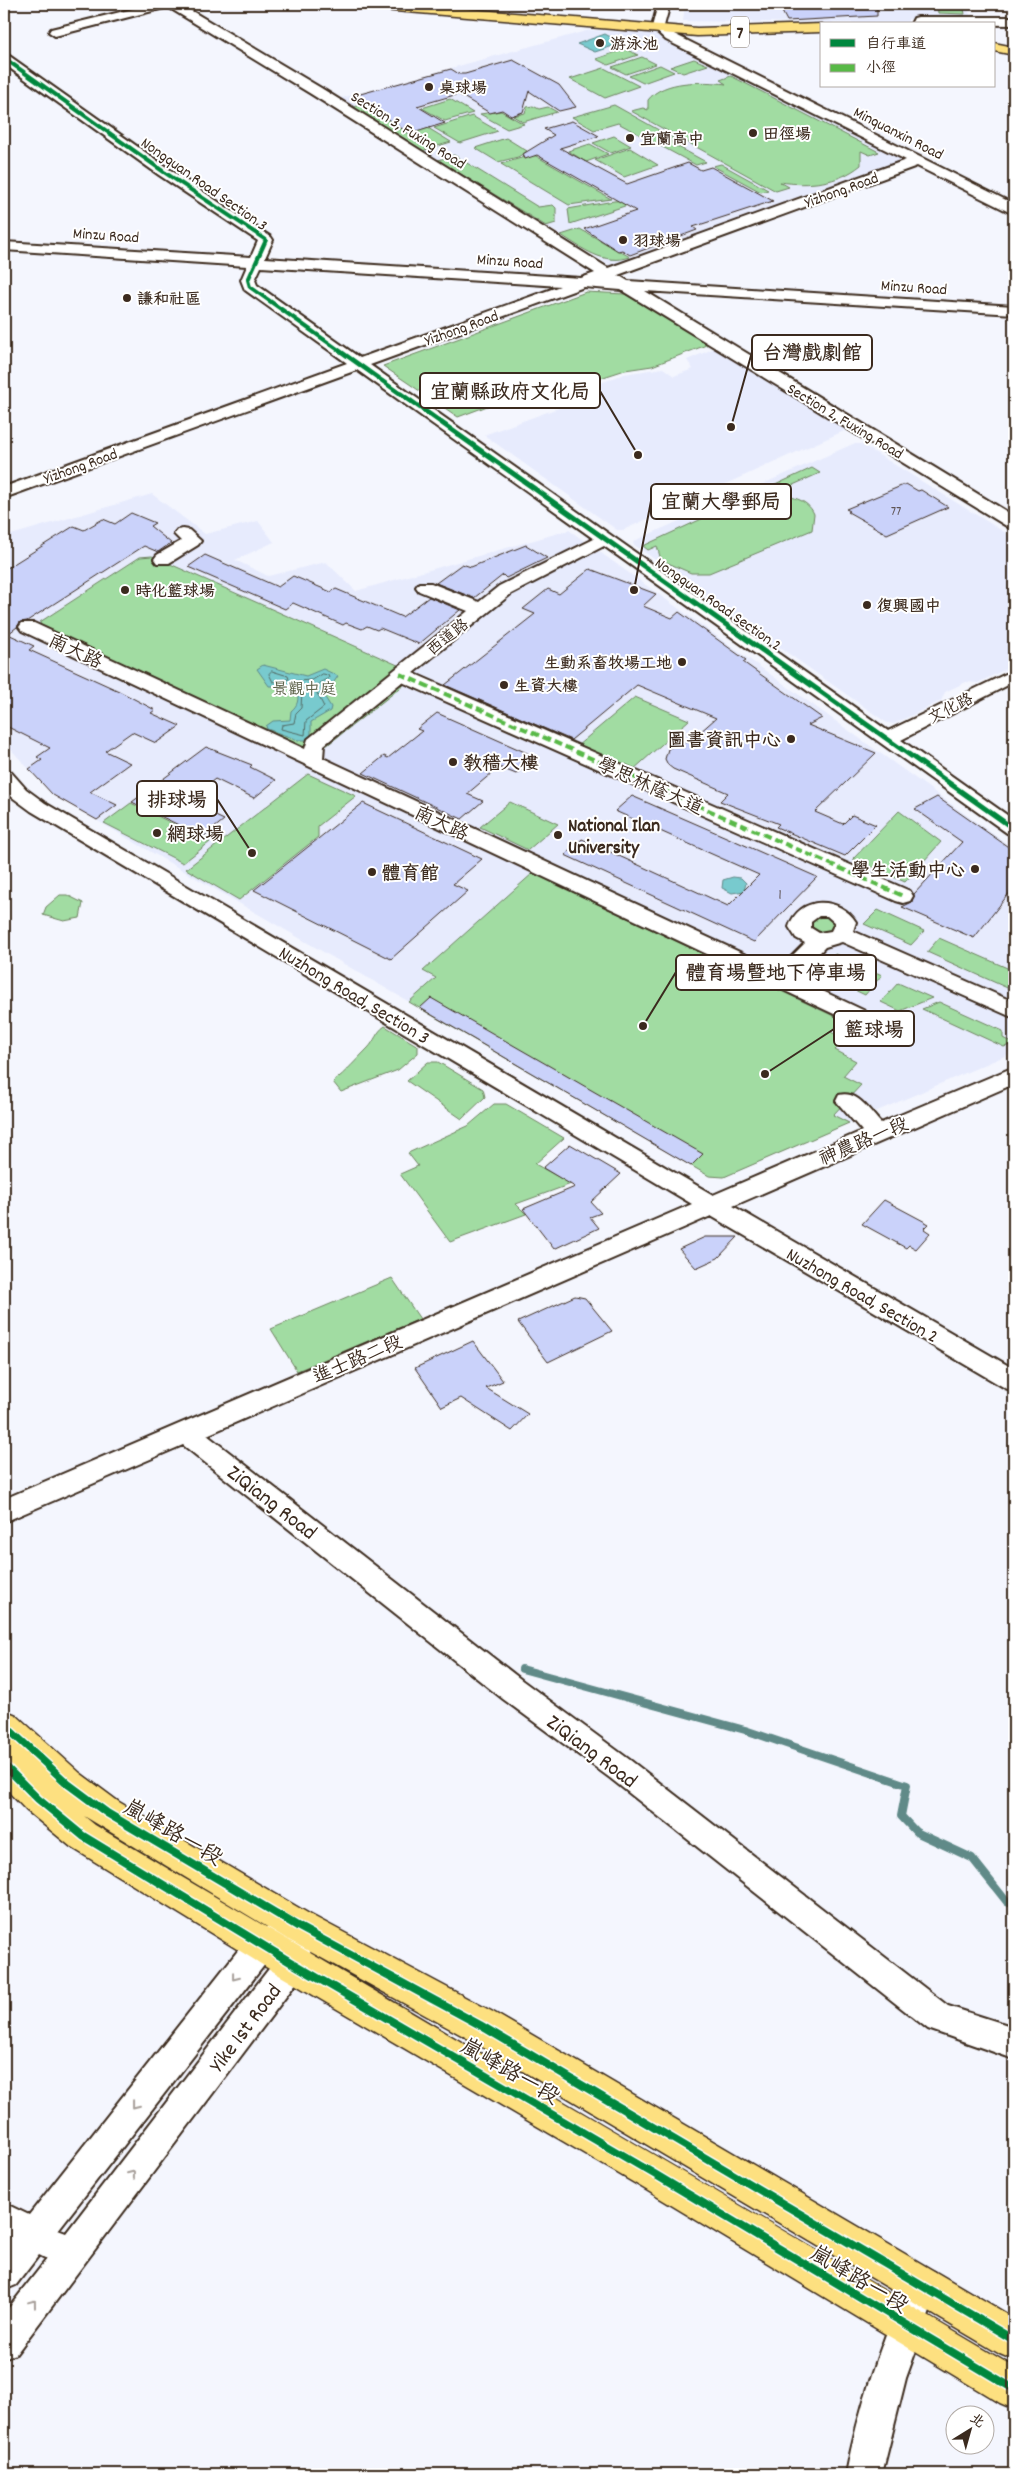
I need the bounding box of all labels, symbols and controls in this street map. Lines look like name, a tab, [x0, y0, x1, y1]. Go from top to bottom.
road number: 7	[731, 16, 749, 48]
legend	[820, 22, 996, 88]
place label: 游泳池	[610, 34, 658, 57]
text: 自行車道	[866, 34, 926, 56]
marker: 游泳池	[594, 37, 606, 49]
text: 小徑	[866, 58, 896, 80]
place label: 桌球場	[439, 78, 487, 101]
marker: 桌球場	[423, 81, 435, 93]
street label: Section 3, Fuxing Road	[346, 86, 470, 176]
street label: Minquanxin Road	[849, 102, 947, 167]
place label: 田徑場	[763, 124, 811, 147]
marker: 田徑場	[747, 127, 759, 139]
place label: 宜蘭高中	[640, 129, 704, 152]
marker: 宜蘭高中	[624, 132, 636, 144]
street label: Nongquan Road Section 3	[135, 133, 272, 238]
street label: Yizhong Road	[802, 167, 882, 215]
street label: Minzu Road	[72, 223, 140, 250]
place label: 羽球場	[633, 231, 681, 254]
marker: 羽球場	[617, 234, 629, 246]
street label: Minzu Road	[476, 249, 544, 276]
street label: Minzu Road	[880, 275, 948, 302]
place label: 謙和社區	[137, 289, 201, 312]
marker: 謙和社區	[121, 292, 133, 304]
street label: Yizhong Road	[422, 305, 502, 353]
callout: 台灣戲劇館	[752, 335, 872, 370]
text: 台灣戲劇館	[762, 341, 862, 369]
callout: 宜蘭縣政府文化局	[420, 373, 600, 408]
street label: Section 2, Fuxing Road	[782, 378, 907, 466]
text: 宜蘭縣政府文化局	[430, 380, 590, 408]
street label: Yizhong Road	[41, 443, 121, 491]
callout: 宜蘭大學郵局	[651, 484, 791, 519]
text: 宜蘭大學郵局	[661, 490, 781, 518]
house number: 77	[891, 502, 901, 522]
street label: Nongquan Road Section 2	[649, 553, 786, 658]
place label: 時化籃球場	[135, 581, 215, 604]
marker: 時化籃球場	[119, 584, 131, 596]
place label: 復興國中	[877, 596, 941, 619]
marker: 復興國中	[861, 599, 873, 611]
street label: 西道路	[423, 614, 474, 662]
street label: 南大路	[43, 629, 106, 677]
place label: 生動系畜牧場工地	[544, 653, 672, 676]
marker: 生動系畜牧場工地	[676, 656, 688, 668]
place label: 生資大樓	[514, 676, 578, 699]
park label: 景觀中庭	[272, 679, 336, 702]
marker: 生資大樓	[498, 679, 510, 691]
street label: 文化路	[925, 688, 978, 730]
place label: 圖書資訊中心	[667, 729, 781, 756]
marker: 圖書資訊中心	[785, 733, 797, 745]
place label: 教穡大樓	[463, 752, 539, 779]
street label: 學思林蔭大道	[592, 753, 707, 824]
marker: 教穡大樓	[447, 756, 459, 768]
callout: 排球場	[137, 781, 217, 816]
text: 排球場	[147, 788, 207, 816]
street label: 南大路	[409, 801, 472, 849]
place label: National Ilan University	[568, 814, 660, 863]
place label: 網球場	[167, 823, 224, 850]
marker: 網球場	[151, 827, 163, 839]
marker: National Ilan University	[552, 829, 564, 841]
place label: 學生活動中心	[851, 859, 965, 886]
place label: 體育館	[382, 862, 439, 889]
marker: 學生活動中心	[969, 863, 981, 875]
marker: 體育館	[366, 866, 378, 878]
house number: 1	[778, 884, 782, 907]
street label: Nuzhong Road, Section 3	[273, 941, 434, 1053]
callout: 體育場暨地下停車場	[676, 955, 876, 990]
text: 體育場暨地下停車場	[686, 961, 866, 989]
callout: 籃球場	[834, 1011, 914, 1046]
text: 籃球場	[844, 1018, 904, 1046]
street label: 神農路一段	[815, 1112, 913, 1174]
street label: Nuzhong Road, Section 2	[780, 1242, 942, 1352]
street label: 進士路二段	[309, 1330, 407, 1392]
street label: ZiQiang Road	[219, 1459, 323, 1549]
street label: ZiQiang Road	[539, 1708, 643, 1797]
street label: 嵐峰路一段	[117, 1793, 228, 1875]
one-way arrow	[233, 1971, 241, 1980]
street label: Yike 1st Road	[203, 1978, 291, 2080]
street label: 嵐峰路一段	[454, 2032, 565, 2114]
one-way arrow	[132, 2099, 140, 2108]
one-way arrow	[126, 2170, 135, 2180]
street label: 嵐峰路一段	[803, 2239, 913, 2323]
one-way arrow	[27, 2299, 36, 2309]
north arrow	[946, 2406, 996, 2456]
text: 北	[965, 2409, 988, 2433]

